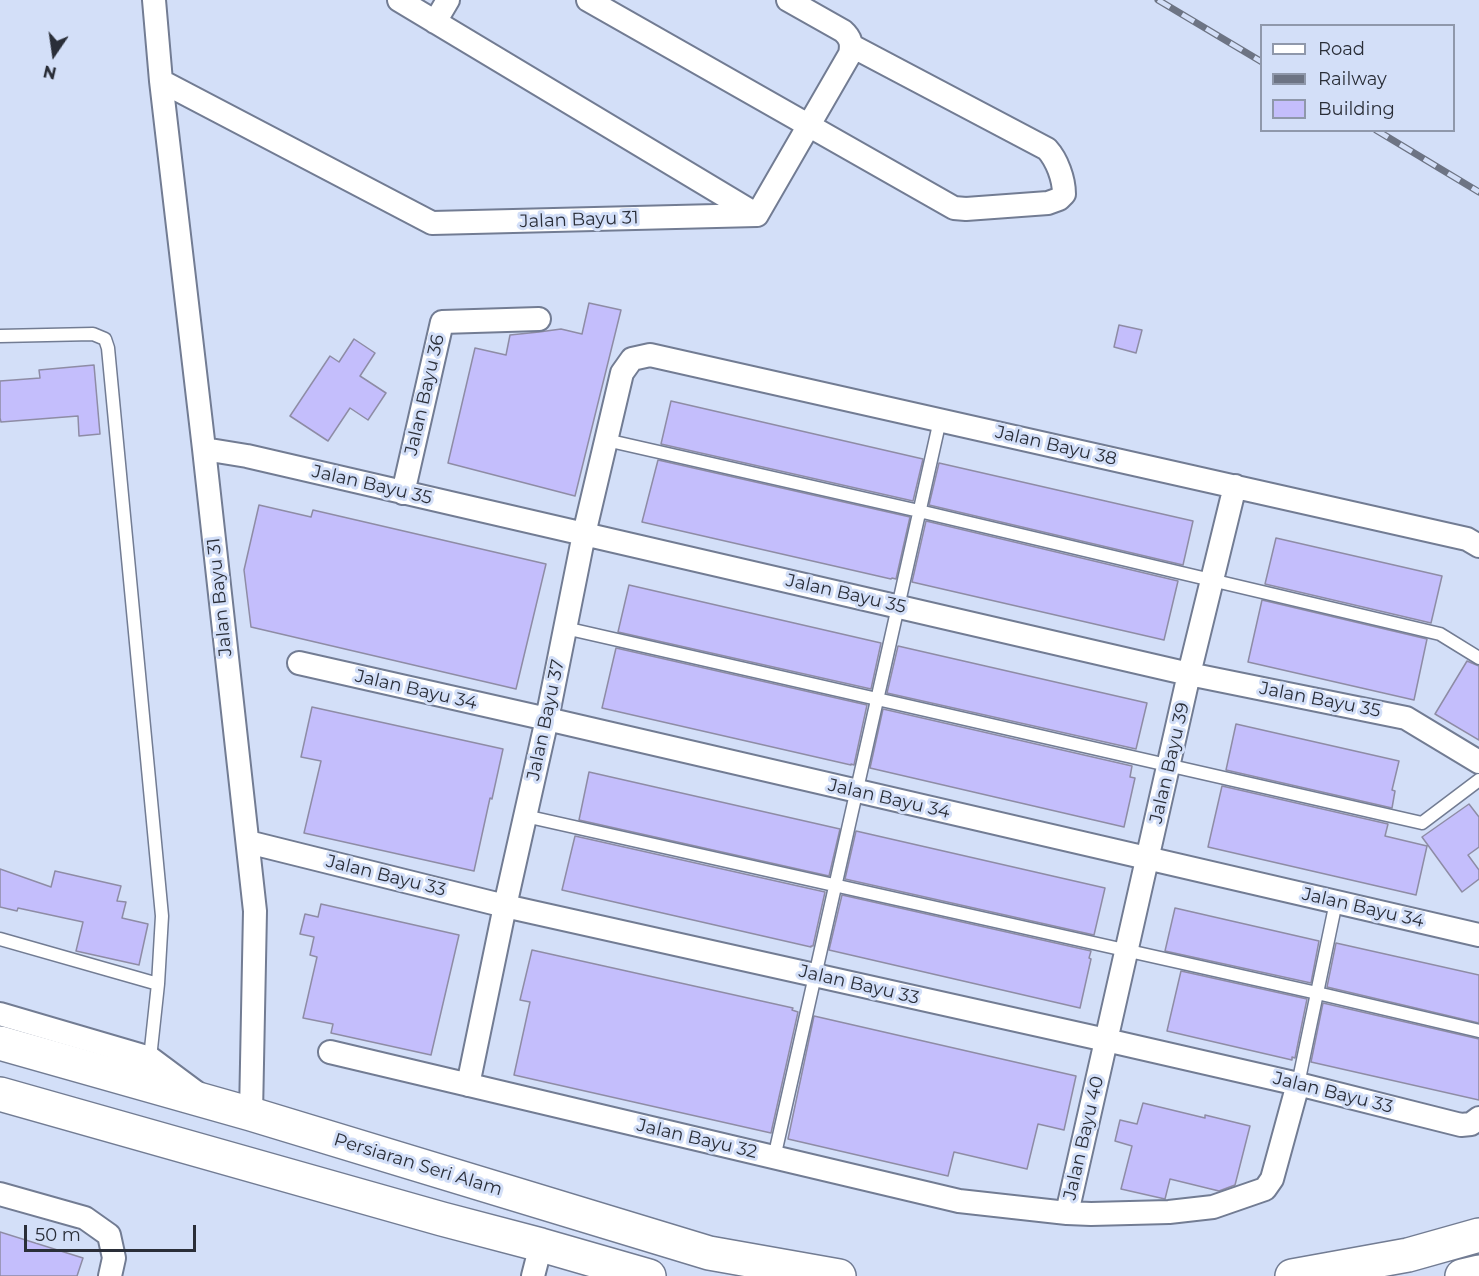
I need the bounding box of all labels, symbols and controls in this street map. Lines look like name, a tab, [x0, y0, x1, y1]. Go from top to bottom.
north arrow	[24, 24, 84, 84]
legend	[1260, 24, 1455, 132]
text: Road	[1318, 38, 1365, 60]
text: N	[41, 61, 58, 83]
text: Railway	[1318, 68, 1387, 90]
text: Building	[1318, 98, 1395, 120]
street label: Jalan Bayu 31	[519, 207, 639, 233]
street label: Jalan Bayu 36	[401, 332, 449, 458]
street label: Jalan Bayu 38	[993, 422, 1119, 470]
street label: Jalan Bayu 35	[310, 461, 434, 509]
street label: Jalan Bayu 31	[203, 537, 237, 657]
street label: Jalan Bayu 35	[784, 570, 908, 618]
street label: Jalan Bayu 37	[523, 658, 569, 782]
street label: Jalan Bayu 34	[353, 665, 479, 715]
street label: Jalan Bayu 35	[1258, 678, 1382, 722]
street label: Jalan Bayu 39	[1146, 700, 1194, 826]
street label: Jalan Bayu 34	[826, 774, 952, 824]
street label: Jalan Bayu 33	[324, 851, 448, 901]
street label: Jalan Bayu 34	[1300, 883, 1426, 933]
street label: Jalan Bayu 33	[797, 961, 921, 1009]
street label: Jalan Bayu 33	[1271, 1068, 1395, 1118]
street label: Jalan Bayu 40	[1059, 1074, 1109, 1202]
street label: Jalan Bayu 32	[635, 1115, 759, 1163]
street label: Persiaran Seri Alam	[331, 1129, 505, 1201]
scale bar	[27, 1213, 200, 1251]
text: 50 m	[35, 1224, 81, 1246]

